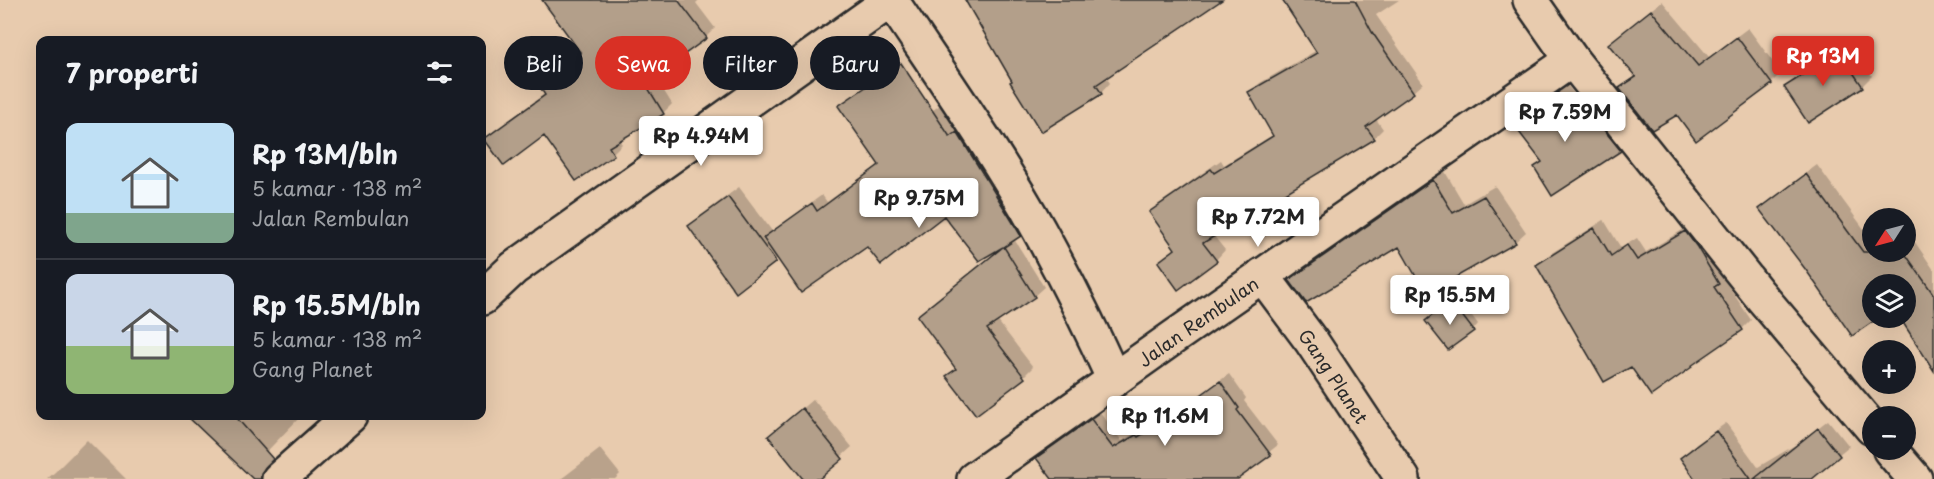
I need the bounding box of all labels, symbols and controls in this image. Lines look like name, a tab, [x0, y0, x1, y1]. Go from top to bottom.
chip: Beli	[504, 36, 583, 90]
chip: Sewa	[595, 36, 691, 90]
chip: Filter	[703, 36, 798, 90]
chip: Baru	[810, 36, 900, 90]
pin: Rp 13M	[1774, 36, 1872, 87]
text: Rp 13M	[1786, 40, 1860, 70]
text: 7 properti	[66, 53, 198, 92]
icon: filters	[423, 56, 456, 89]
pin: Rp 7.59M	[1503, 92, 1627, 143]
text: Rp 7.59M	[1519, 96, 1611, 126]
pin: Rp 4.94M	[639, 116, 763, 167]
text: Rp 4.94M	[653, 120, 749, 150]
text: Rp 13M/bln	[252, 134, 398, 173]
icon: home	[114, 147, 186, 219]
text: 5 kamar · 138 m²	[252, 173, 422, 203]
pin: Rp 9.75M	[857, 178, 981, 229]
text: Rp 9.75M	[873, 182, 965, 212]
pin: Rp 7.72M	[1196, 197, 1320, 248]
text: Rp 7.72M	[1211, 201, 1305, 231]
text: Jalan Rembulan	[252, 203, 409, 233]
north arrow	[1862, 208, 1916, 262]
map controls	[1862, 208, 1916, 460]
street label: Jalan Rembulan	[1132, 269, 1263, 372]
button: layers	[1862, 274, 1916, 328]
pin: Rp 15.5M	[1388, 275, 1512, 326]
text: Rp 15.5M	[1404, 279, 1496, 309]
text: Rp 15.5M/bln	[252, 285, 421, 324]
icon: home	[114, 298, 186, 370]
street label: Gang Planet	[1293, 323, 1376, 428]
text: 5 kamar · 138 m²	[252, 324, 422, 354]
button: +	[1862, 340, 1916, 394]
text: Gang Planet	[252, 354, 373, 384]
pin: Rp 11.6M	[1103, 396, 1227, 447]
text: Rp 11.6M	[1121, 400, 1209, 430]
button: −	[1862, 406, 1916, 460]

